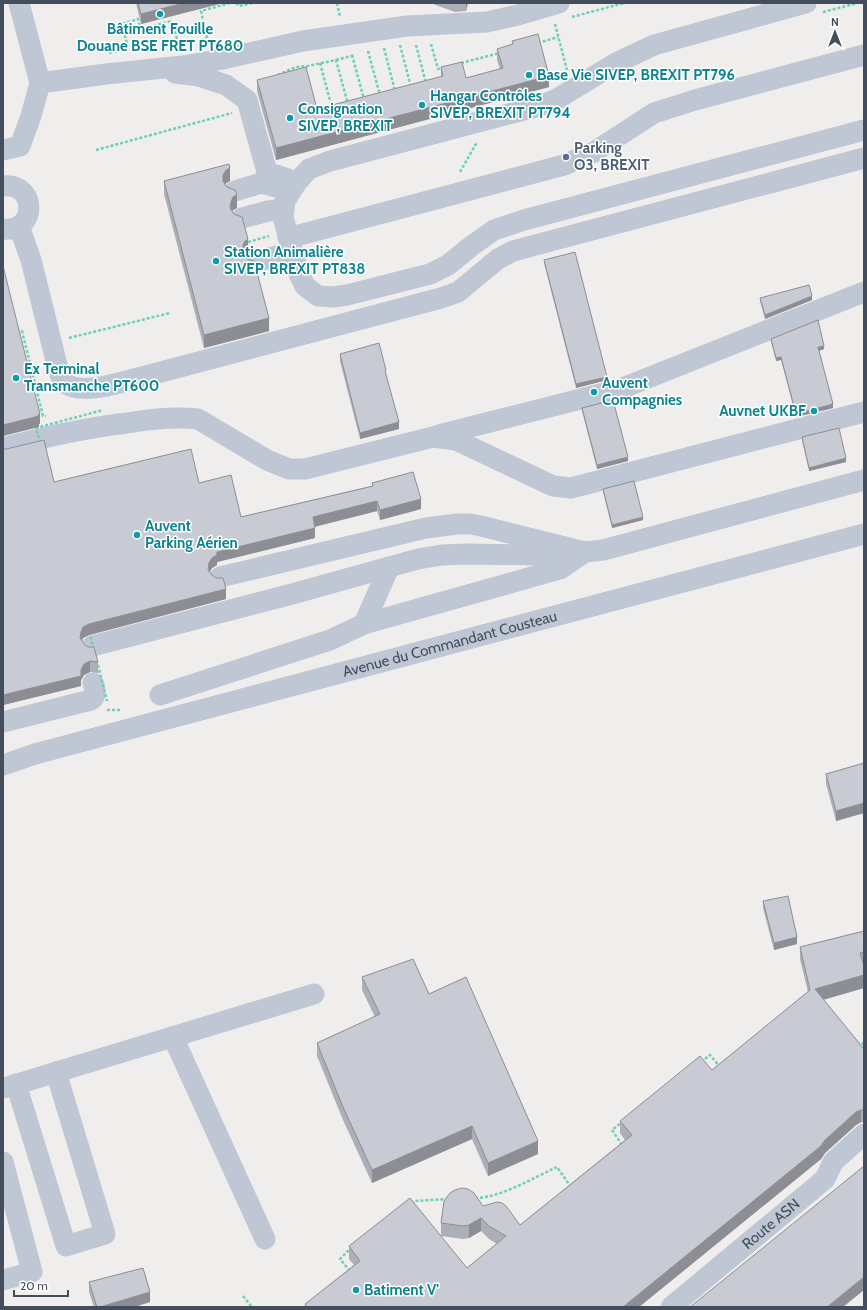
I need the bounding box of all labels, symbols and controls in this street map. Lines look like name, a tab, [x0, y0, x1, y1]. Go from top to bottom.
marker: Bâtiment Fouille Douane BSE FRET PT680	[155, 9, 165, 19]
north arrow	[815, 12, 855, 52]
text: N	[831, 15, 839, 29]
place label: Bâtiment Fouille Douane BSE FRET PT680	[77, 20, 243, 55]
place label: Base Vie SIVEP, BREXIT PT796	[537, 66, 735, 84]
marker: Base Vie SIVEP, BREXIT PT796	[524, 70, 534, 80]
place label: Hangar Contrôles SIVEP, BREXIT PT794	[430, 87, 571, 122]
place label: Consignation SIVEP, BREXIT	[298, 100, 393, 135]
marker: Hangar Contrôles SIVEP, BREXIT PT794	[417, 100, 427, 110]
marker: Consignation SIVEP, BREXIT	[285, 113, 295, 123]
place label: Parking O3, BREXIT	[574, 139, 650, 174]
marker: Parking O3, BREXIT	[561, 152, 571, 162]
place label: Station Animalière SIVEP, BREXIT PT838	[224, 243, 365, 278]
marker: Station Animalière SIVEP, BREXIT PT838	[211, 256, 221, 266]
place label: Ex Terminal Transmanche PT600	[24, 360, 159, 395]
marker: Ex Terminal Transmanche PT600	[11, 373, 21, 383]
place label: Auvent Compagnies	[602, 374, 682, 409]
marker: Auvent Compagnies	[589, 387, 599, 397]
place label: Auvnet UKBF	[719, 402, 806, 420]
marker: Auvnet UKBF	[809, 406, 819, 416]
place label: Auvent Parking Aérien	[145, 517, 238, 552]
marker: Auvent Parking Aérien	[132, 530, 142, 540]
street label: Avenue du Commandant Cousteau	[341, 607, 559, 681]
street label: Route ASN	[738, 1195, 803, 1253]
scale bar	[14, 1272, 68, 1298]
text: 20 m	[20, 1278, 48, 1293]
place label: Batiment V'	[364, 1281, 439, 1299]
marker: Batiment V'	[351, 1285, 361, 1295]

